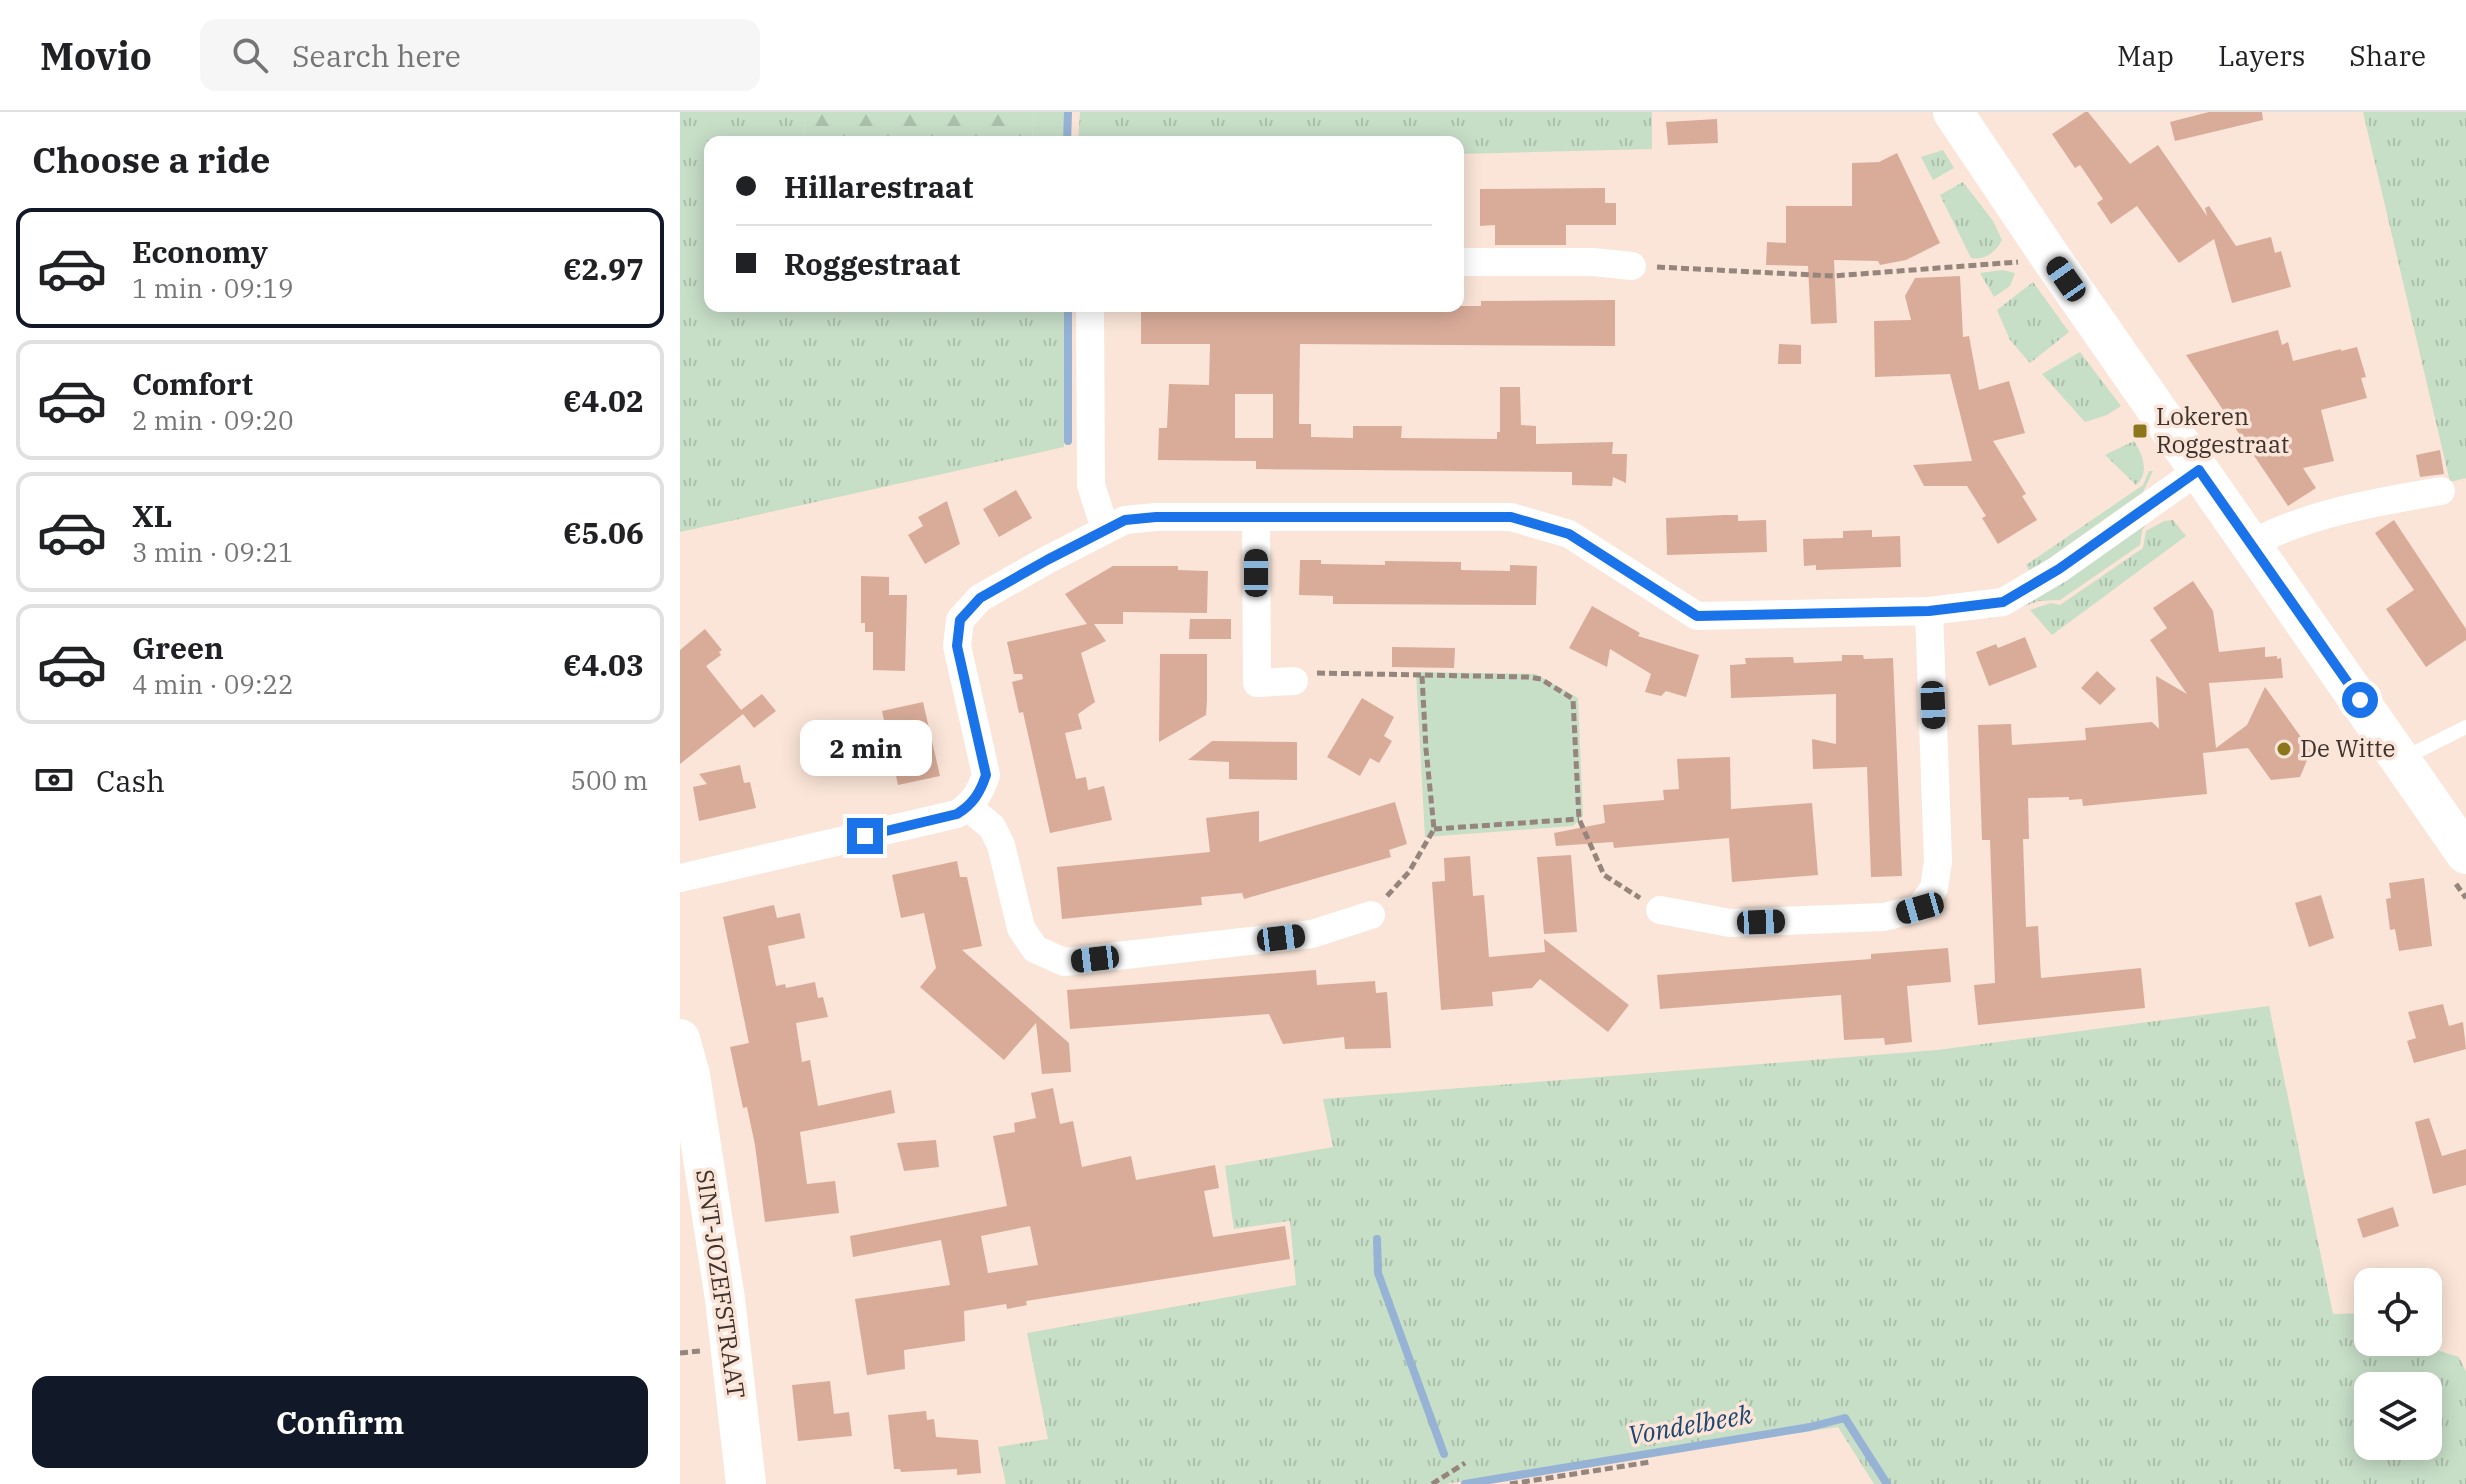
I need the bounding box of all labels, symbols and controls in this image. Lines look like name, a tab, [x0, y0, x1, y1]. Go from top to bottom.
search box	[200, 19, 760, 91]
text: Movio	[40, 31, 152, 80]
icon: search	[228, 33, 272, 77]
text: Search here	[292, 36, 461, 75]
text: Map	[2117, 37, 2174, 74]
text: Layers	[2218, 37, 2305, 74]
text: Share	[2349, 37, 2426, 74]
text: Choose a ride	[32, 136, 271, 183]
text: Hillarestraat	[784, 167, 973, 206]
icon: car	[36, 232, 108, 304]
text: Economy	[132, 232, 268, 271]
text: Roggestraat	[784, 244, 960, 283]
text: €2.97	[563, 249, 644, 288]
car	[2042, 252, 2090, 306]
text: 1 min · 09:19	[132, 271, 294, 305]
icon: car	[36, 364, 108, 436]
text: Comfort	[132, 364, 253, 403]
text: €4.02	[563, 381, 644, 420]
place label: Lokeren Roggestraat	[2156, 400, 2289, 460]
text: 2 min · 09:20	[132, 403, 294, 437]
marker: Lokeren Roggestraat	[2131, 422, 2149, 440]
icon: car	[36, 496, 108, 568]
text: XL	[132, 496, 172, 535]
text: €5.06	[563, 513, 644, 552]
text: 3 min · 09:21	[132, 535, 294, 569]
car	[1244, 549, 1268, 597]
icon: car	[36, 628, 108, 700]
text: Green	[132, 628, 224, 667]
text: €4.03	[563, 645, 644, 684]
text: 4 min · 09:22	[132, 667, 294, 701]
car	[1920, 681, 1946, 729]
route start	[2342, 682, 2378, 718]
callout: 2 min	[799, 720, 931, 776]
text: 2 min	[830, 731, 902, 765]
place label: De Witte	[2300, 732, 2395, 764]
marker: De Witte	[2275, 740, 2293, 758]
icon: cash	[32, 758, 76, 802]
text: Cash	[96, 761, 165, 800]
text: 500 m	[570, 763, 648, 797]
route end	[847, 818, 883, 854]
car	[1894, 890, 1946, 926]
car	[1737, 909, 1785, 935]
car	[1256, 923, 1306, 953]
car	[1070, 944, 1120, 974]
street label: SINT-JOZEFSTRAAT	[689, 1167, 753, 1400]
map controls	[2354, 1268, 2442, 1460]
button: locate	[2354, 1268, 2442, 1356]
button: layers	[2354, 1372, 2442, 1460]
button: Confirm	[32, 1376, 648, 1468]
water label: Vondelbeek	[1625, 1396, 1755, 1452]

